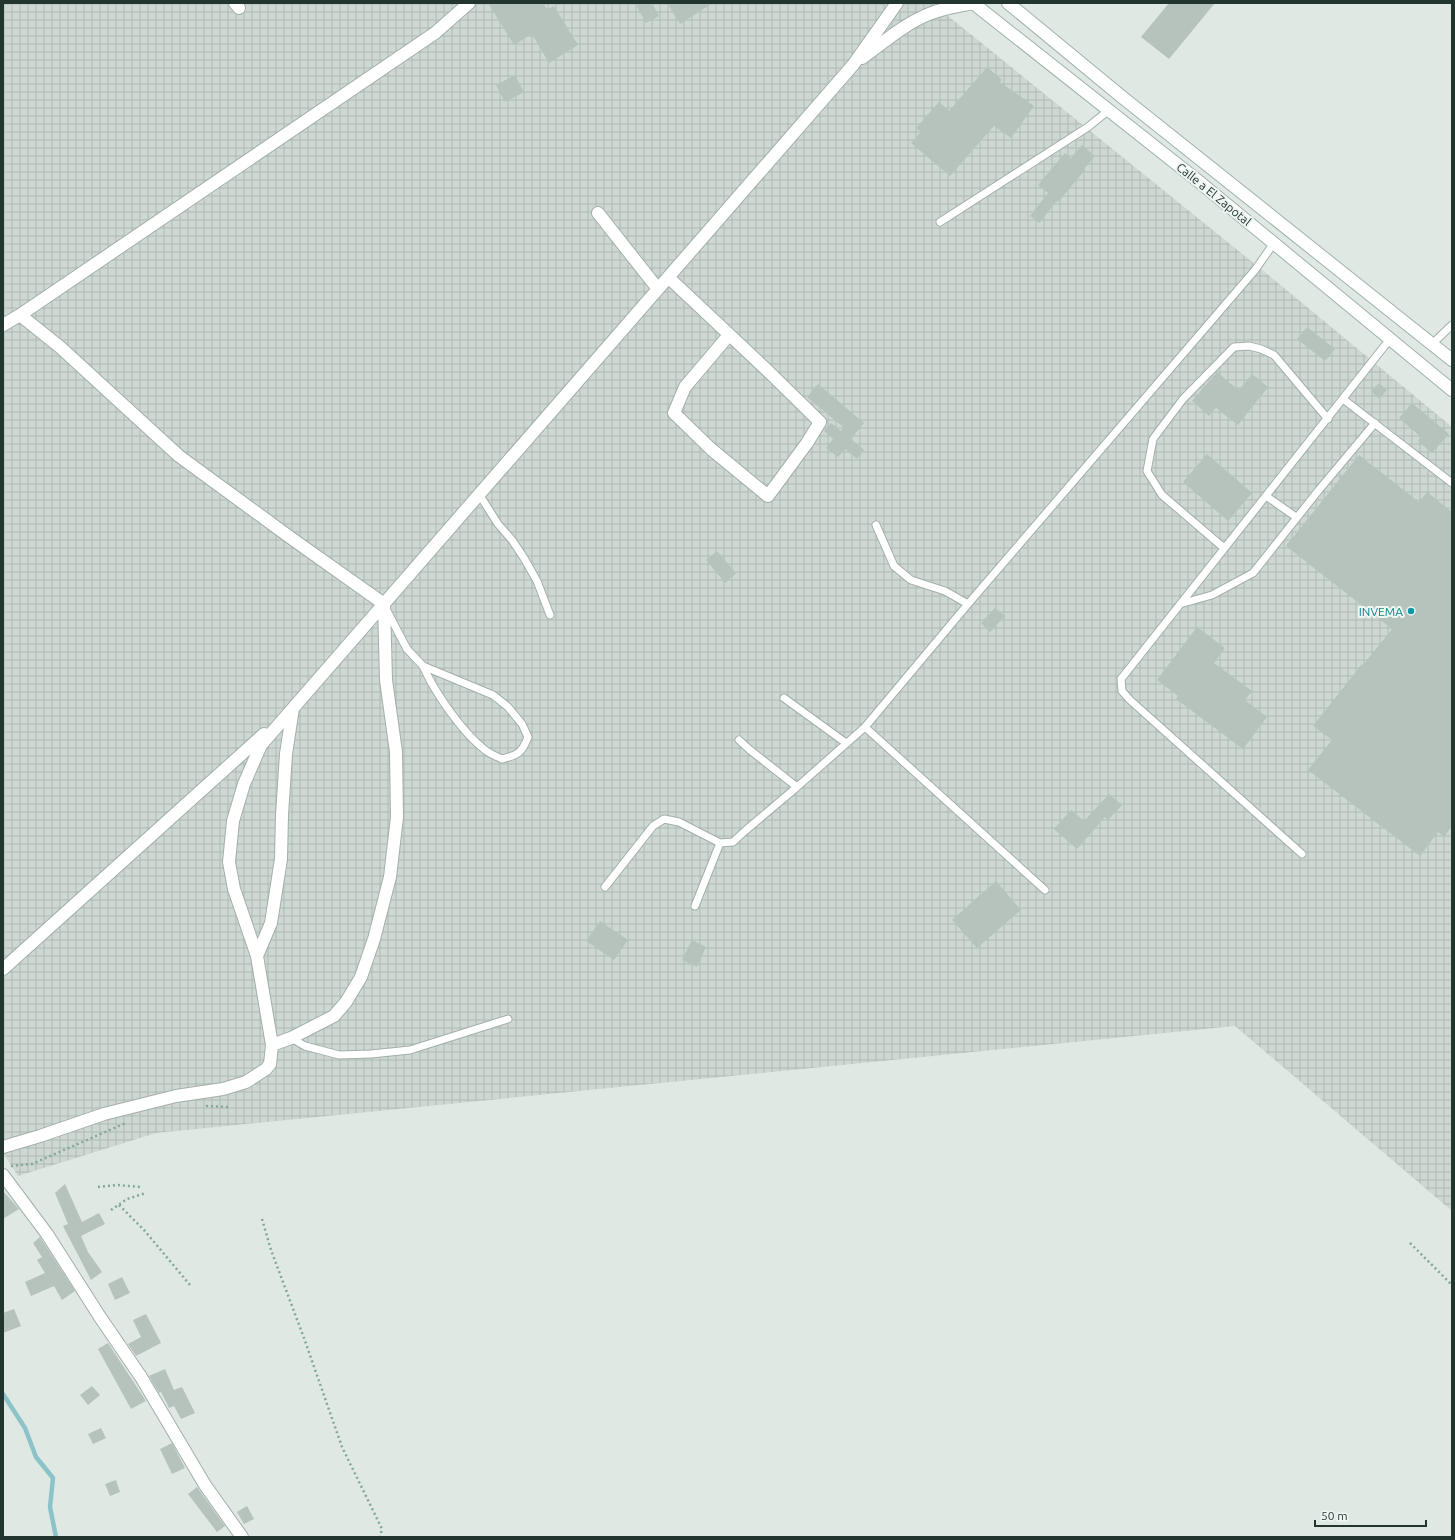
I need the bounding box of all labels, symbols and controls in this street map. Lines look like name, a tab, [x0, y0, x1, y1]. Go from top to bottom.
street label: Calle a El Zapotal	[1174, 160, 1254, 228]
place label: INVEMA	[1359, 605, 1403, 618]
marker: INVEMA	[1406, 606, 1416, 616]
scale bar	[1315, 1502, 1426, 1528]
text: 50 m	[1321, 1509, 1348, 1522]

